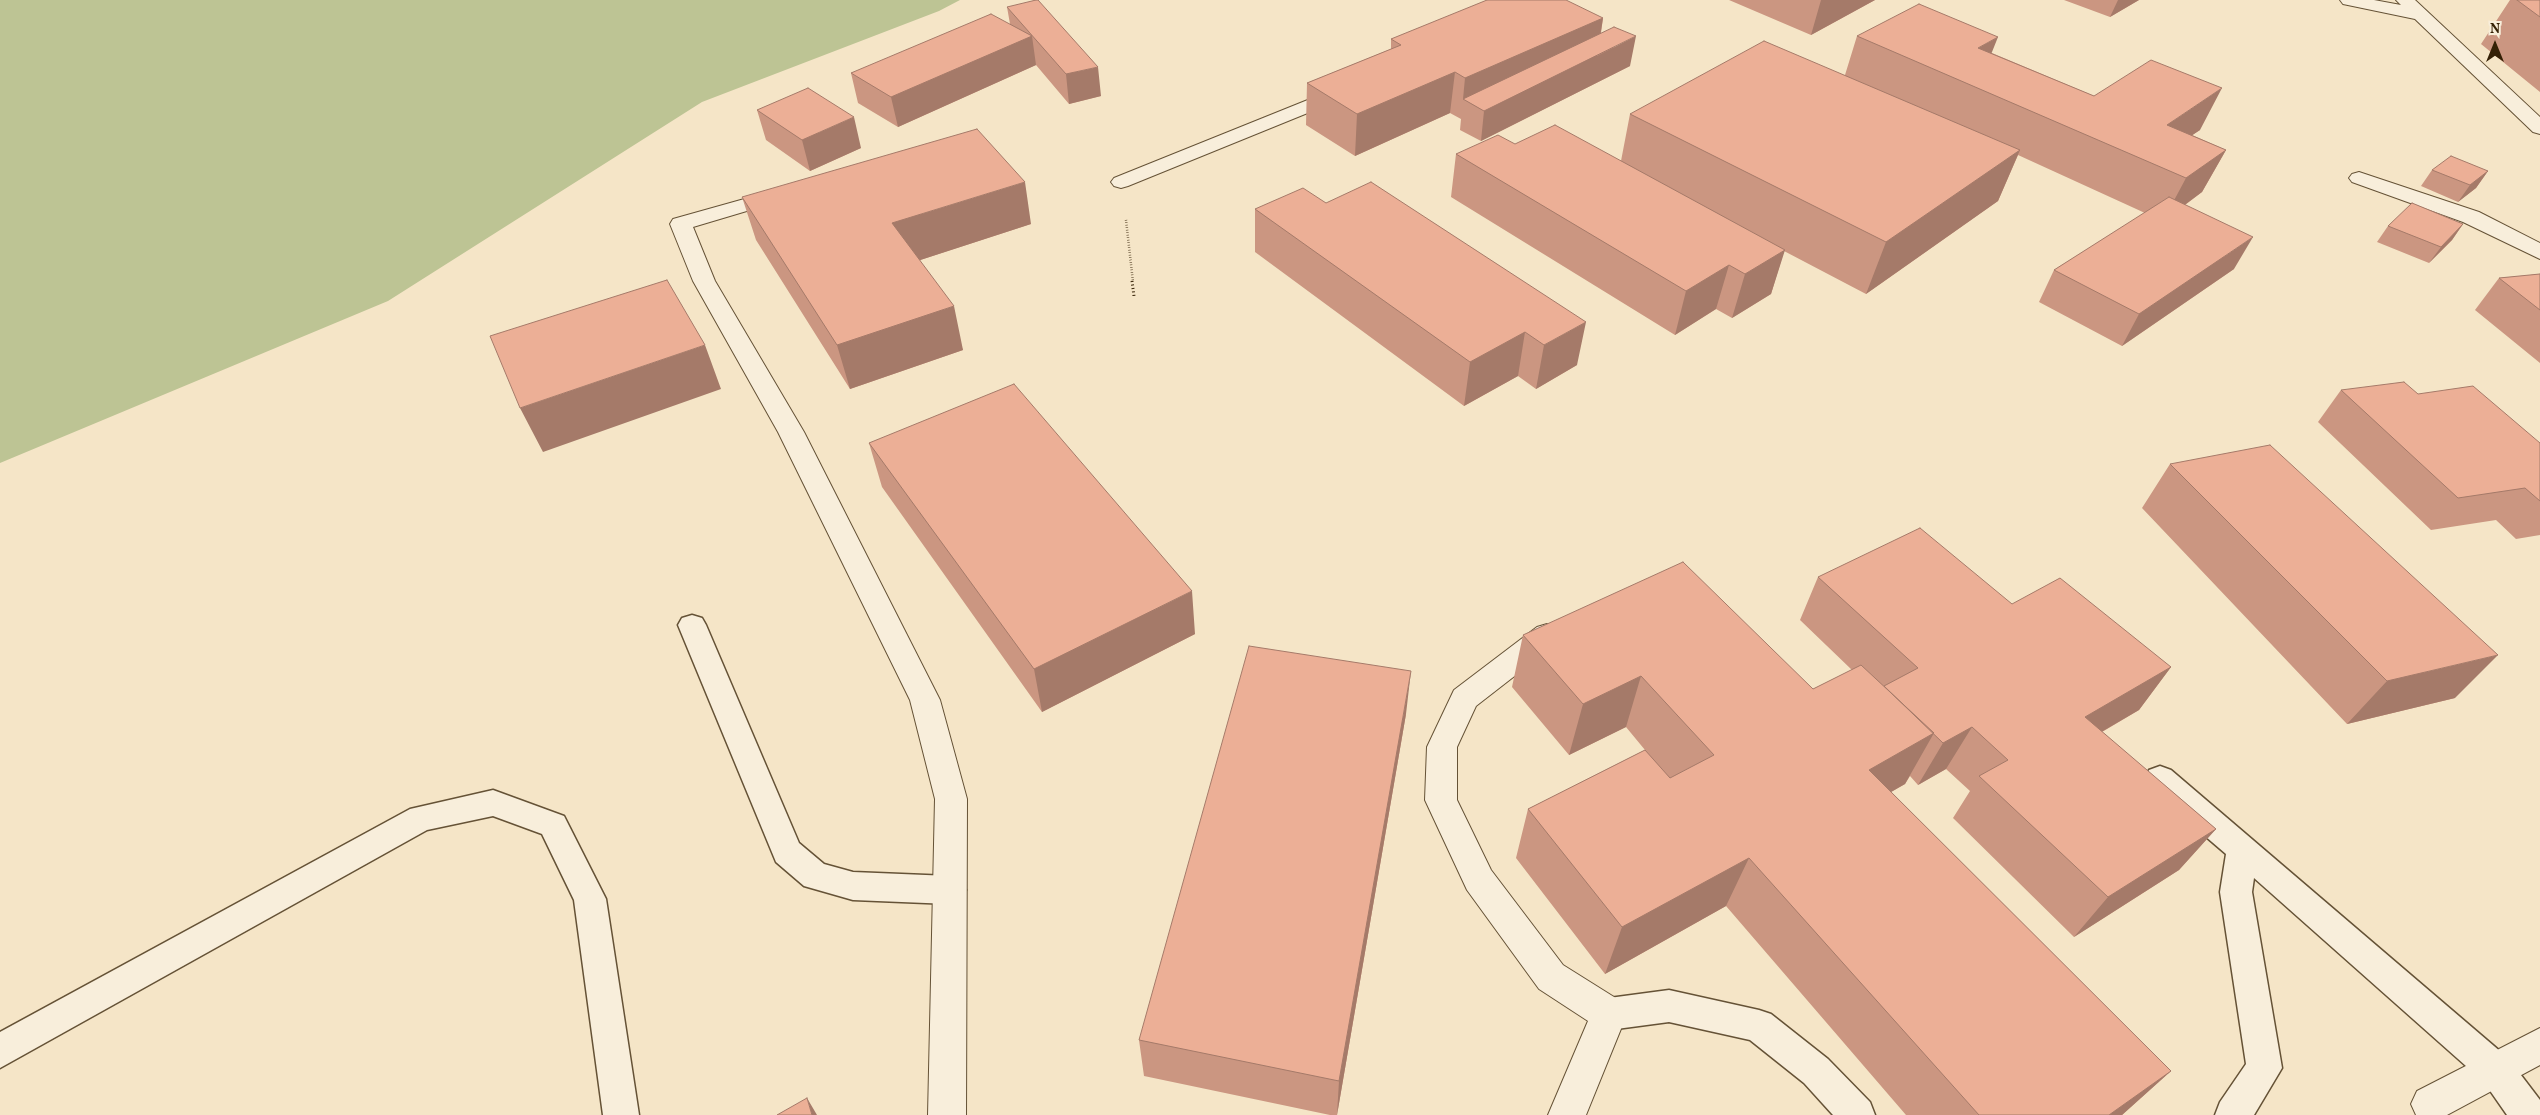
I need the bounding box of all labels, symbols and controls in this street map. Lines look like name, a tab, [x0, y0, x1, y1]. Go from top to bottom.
north arrow	[2470, 20, 2520, 70]
text: N	[2490, 20, 2500, 39]

